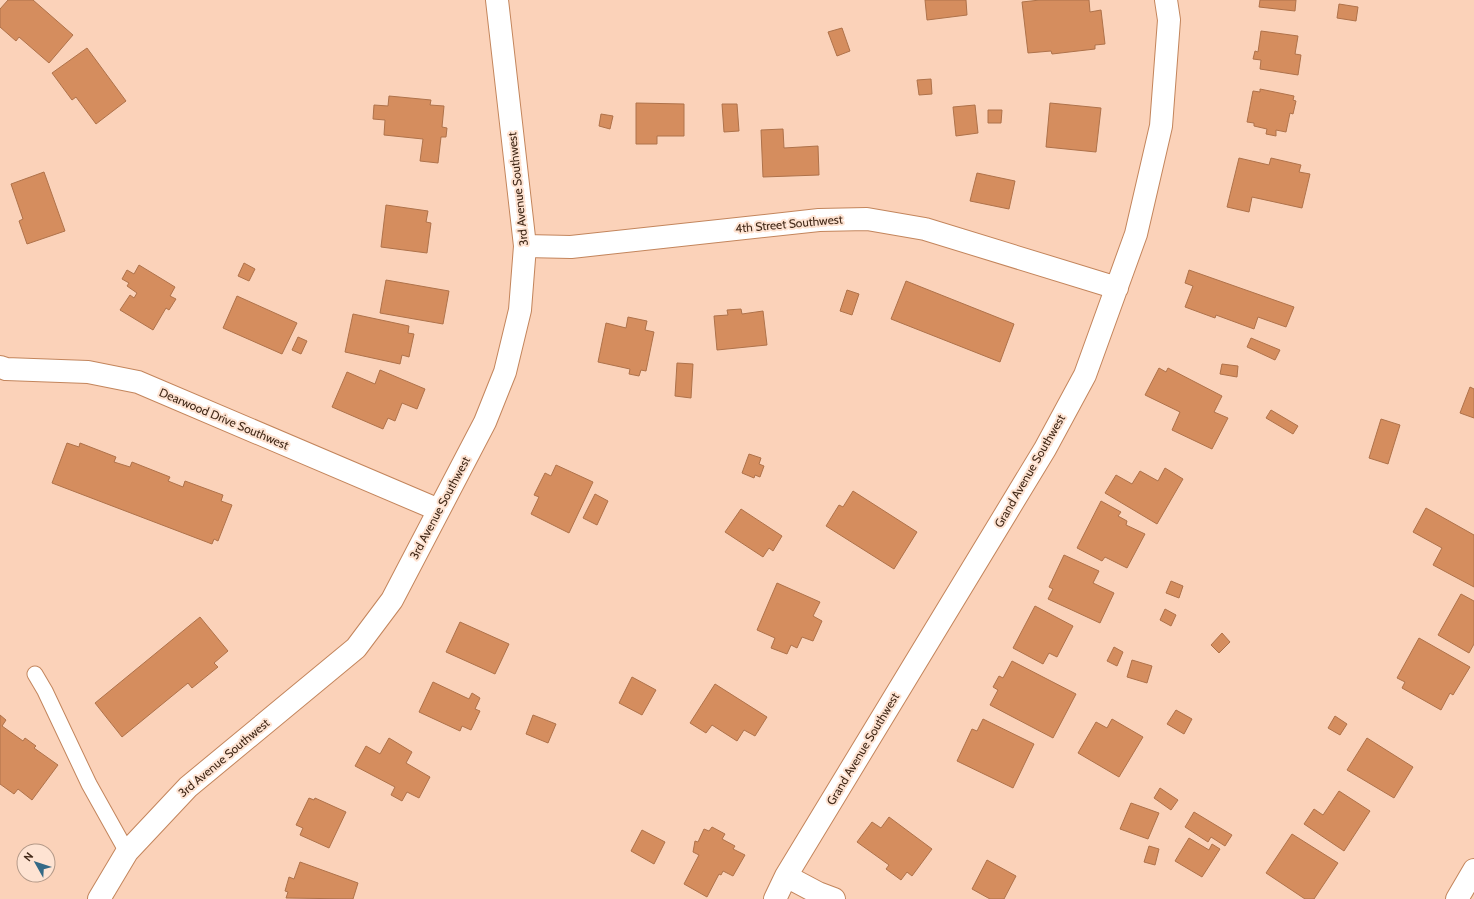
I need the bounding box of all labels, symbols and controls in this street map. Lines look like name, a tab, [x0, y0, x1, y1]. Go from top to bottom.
street label: 3rd Avenue Southwest	[504, 131, 531, 247]
street label: 4th Street Southwest	[735, 211, 843, 236]
street label: Dearwood Drive Southwest	[157, 384, 291, 453]
street label: Grand Avenue Southwest	[991, 411, 1068, 530]
street label: 3rd Avenue Southwest	[406, 454, 473, 562]
street label: Grand Avenue Southwest	[823, 690, 902, 808]
street label: 3rd Avenue Southwest	[175, 715, 272, 800]
north arrow	[16, 843, 56, 883]
text: N	[20, 849, 36, 864]

